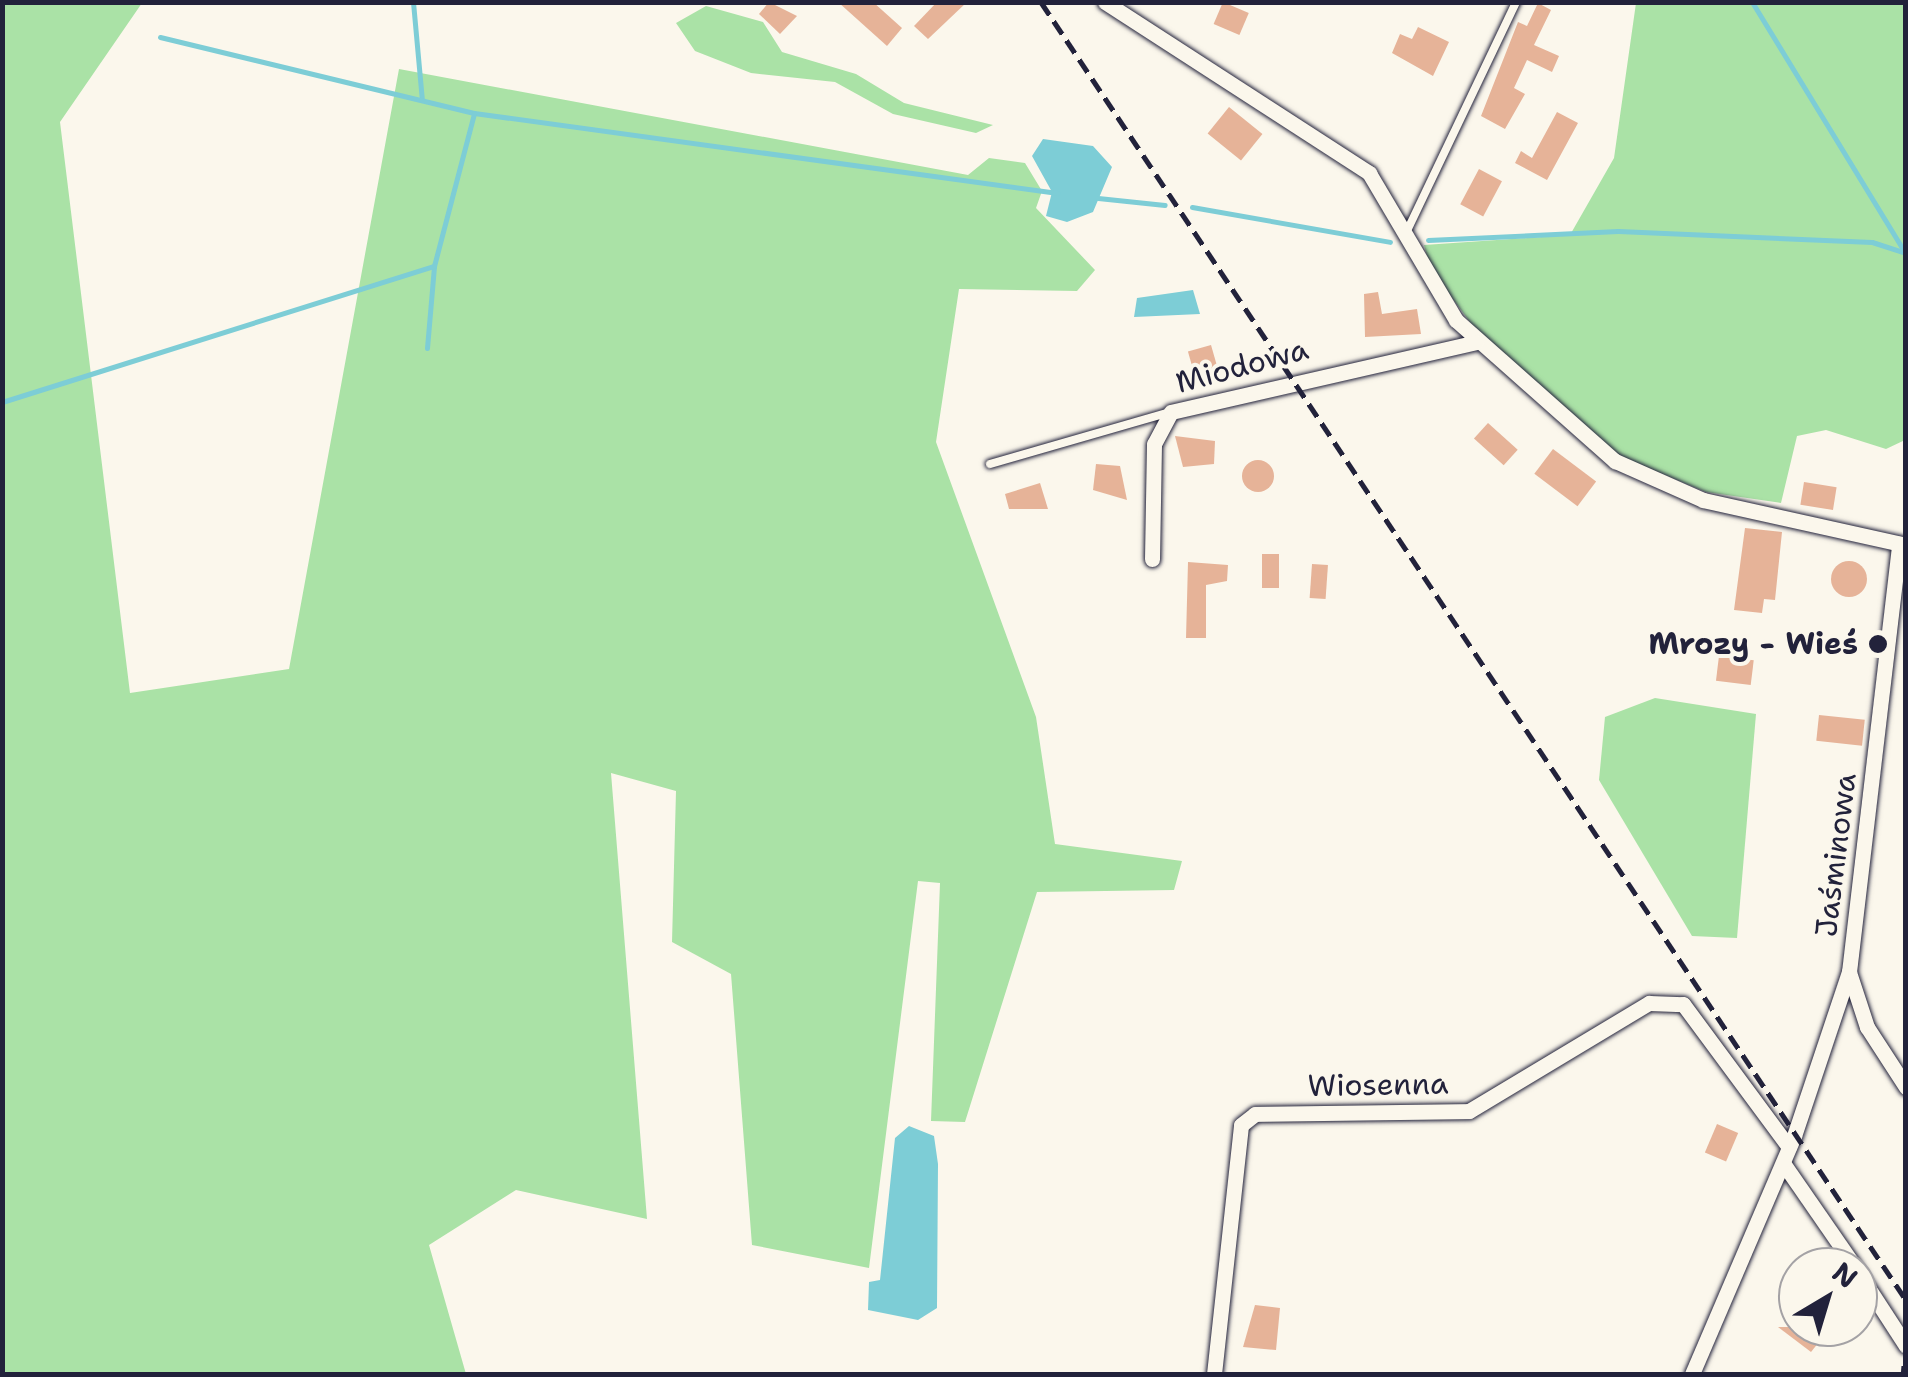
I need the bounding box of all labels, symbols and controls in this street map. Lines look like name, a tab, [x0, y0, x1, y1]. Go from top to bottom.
street label: Miodowa	[1172, 331, 1312, 401]
place label: Mrozy - Wieś	[1648, 626, 1858, 662]
marker: Mrozy - Wieś	[1867, 633, 1889, 655]
street label: Jaśminowa	[1808, 771, 1864, 939]
street label: Wiosenna	[1307, 1066, 1449, 1104]
north arrow	[1778, 1247, 1878, 1347]
text: N	[1825, 1253, 1866, 1297]

